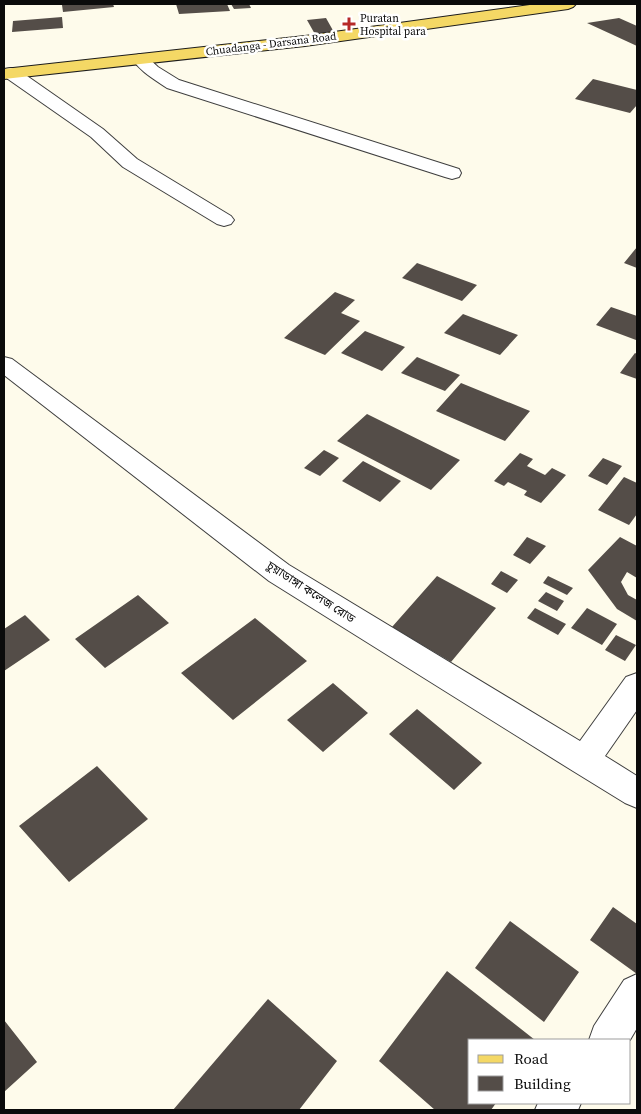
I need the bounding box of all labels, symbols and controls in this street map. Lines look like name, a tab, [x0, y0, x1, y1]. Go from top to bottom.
place label: Puratan Hospital para	[360, 11, 426, 39]
marker: Puratan Hospital para	[342, 17, 356, 31]
street label: Chuadanga - Darsana Road	[205, 28, 338, 59]
street label: চুয়াডাঙ্গা কলেজ রোড	[263, 557, 359, 627]
legend	[468, 1039, 631, 1104]
text: Road	[514, 1048, 548, 1069]
text: Building	[514, 1073, 571, 1094]

